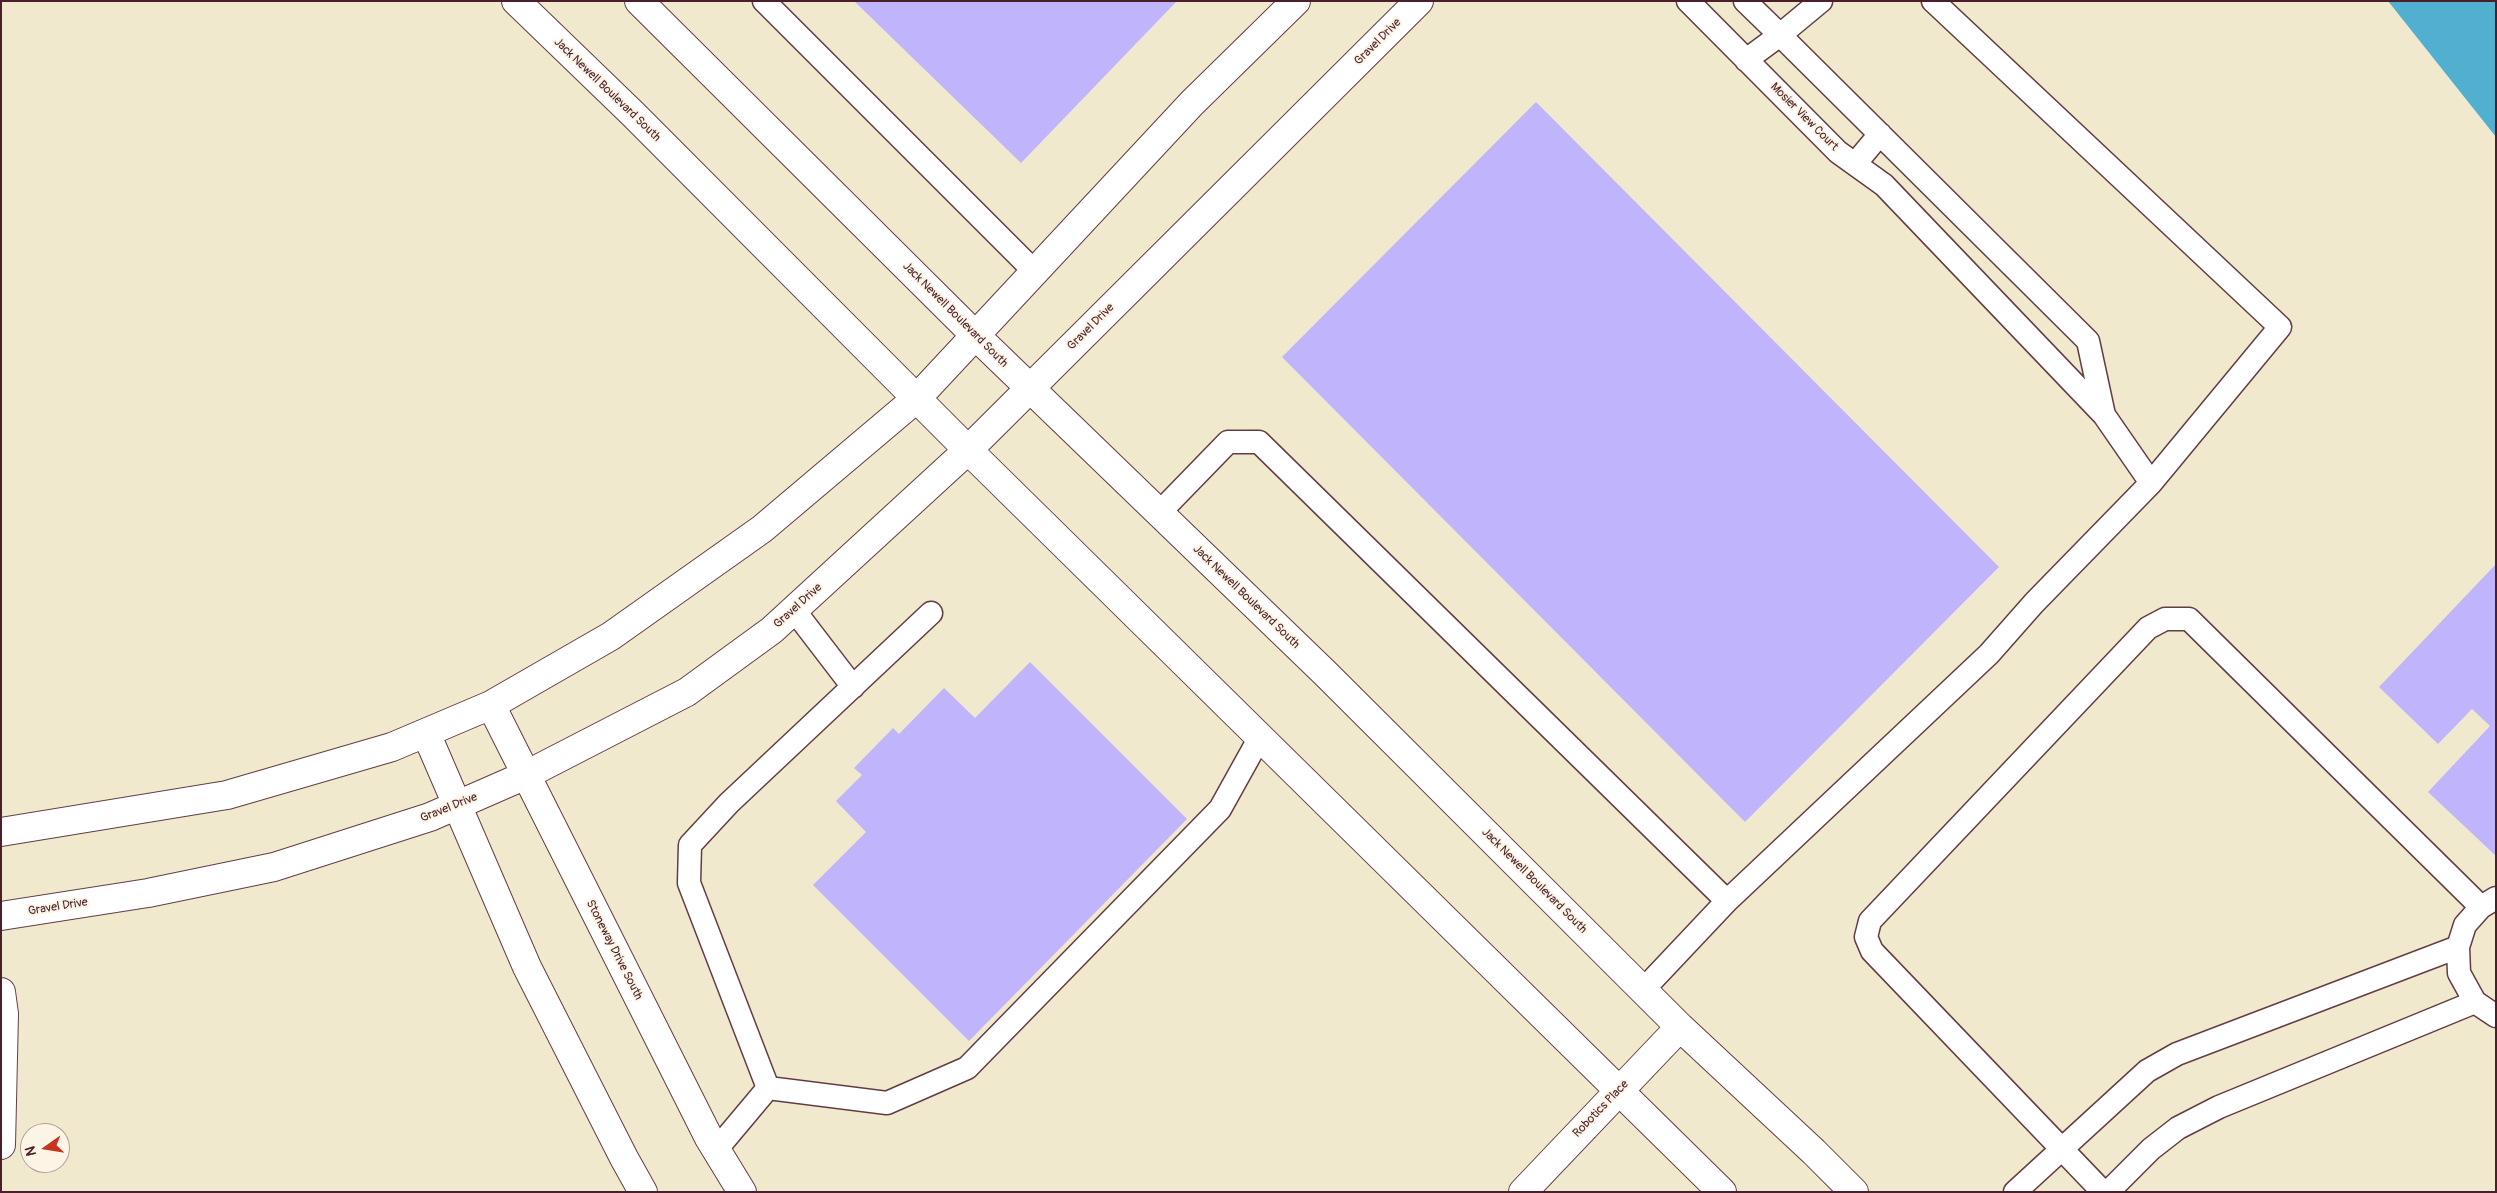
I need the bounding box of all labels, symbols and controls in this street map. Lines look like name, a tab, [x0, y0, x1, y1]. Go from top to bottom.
street label: Gravel Drive	[1352, 16, 1404, 68]
street label: Jack Newell Boulevard South	[551, 35, 663, 145]
street label: Mosier View Court	[1767, 80, 1841, 154]
street label: Jack Newell Boulevard South	[899, 259, 1011, 371]
street label: Gravel Drive	[1065, 301, 1117, 353]
street label: Jack Newell Boulevard South	[1190, 542, 1302, 652]
street label: Gravel Drive	[771, 581, 825, 631]
street label: Gravel Drive	[418, 790, 480, 826]
street label: Jack Newell Boulevard South	[1478, 825, 1590, 937]
street label: Gravel Drive	[27, 895, 89, 919]
street label: Stoneway Drive South	[583, 898, 645, 1002]
street label: Robotics Place	[1570, 1077, 1632, 1141]
north arrow	[20, 1123, 70, 1173]
text: N	[22, 1145, 40, 1158]

